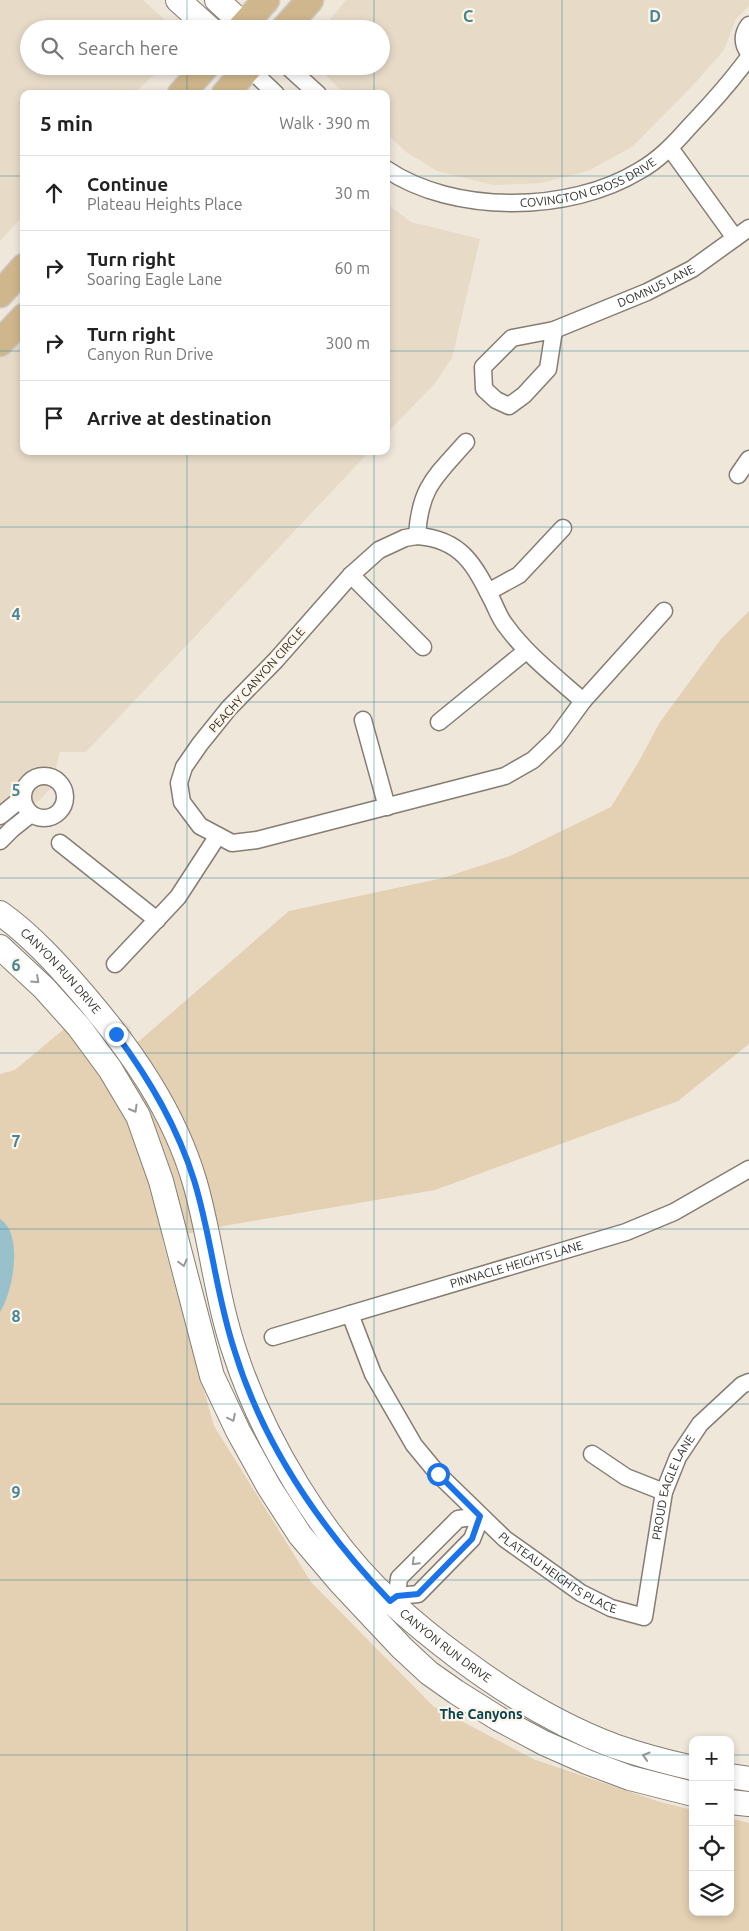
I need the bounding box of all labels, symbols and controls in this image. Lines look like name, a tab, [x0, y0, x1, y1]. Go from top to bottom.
text: C	[463, 7, 473, 25]
text: D	[649, 7, 661, 25]
search box	[20, 20, 390, 75]
icon: search	[38, 34, 66, 62]
text: Search here	[78, 37, 178, 59]
text: 5 min	[40, 111, 93, 135]
text: Walk · 390 m	[279, 114, 370, 132]
street label: COVINGTON CROSS DRIVE	[520, 155, 659, 209]
text: Continue	[87, 173, 168, 195]
icon: ahead	[40, 179, 68, 207]
text: 30 m	[334, 184, 370, 202]
text: Plateau Heights Place	[87, 195, 242, 213]
text: Turn right	[87, 248, 175, 270]
icon: right	[40, 254, 68, 282]
text: 60 m	[334, 259, 370, 277]
street label: DOMNUS LANE	[615, 262, 697, 309]
text: Soaring Eagle Lane	[87, 270, 222, 288]
text: Turn right	[87, 323, 175, 345]
icon: right	[40, 329, 68, 357]
text: 300 m	[325, 334, 370, 352]
text: Canyon Run Drive	[87, 345, 214, 363]
icon: arrive	[40, 404, 68, 432]
text: Arrive at destination	[87, 407, 272, 429]
text: 4	[11, 605, 21, 623]
street label: PEACHY CANYON CIRCLE	[206, 624, 307, 735]
text: 5	[11, 781, 21, 799]
street label: CANYON RUN DRIVE	[18, 925, 104, 1016]
text: 6	[11, 956, 21, 974]
one-way arrow	[31, 974, 40, 983]
route end	[105, 1023, 128, 1046]
one-way arrow	[127, 1104, 137, 1113]
text: 7	[11, 1132, 21, 1150]
street label: PINNACLE HEIGHTS LANE	[448, 1238, 585, 1290]
one-way arrow	[177, 1259, 187, 1267]
text: 8	[11, 1307, 21, 1325]
one-way arrow	[226, 1412, 236, 1421]
street label: PROUD EAGLE LANE	[649, 1432, 697, 1541]
route start	[427, 1463, 450, 1486]
text: 9	[11, 1483, 21, 1501]
street label: PLATEAU HEIGHTS PLACE	[496, 1529, 618, 1615]
one-way arrow	[412, 1556, 421, 1565]
street label: CANYON RUN DRIVE	[398, 1606, 494, 1685]
district label: The Canyons	[439, 1706, 523, 1722]
map controls	[689, 1736, 734, 1916]
button: +	[689, 1736, 734, 1781]
one-way arrow	[642, 1751, 650, 1761]
button: −	[689, 1781, 734, 1826]
button: locate	[689, 1826, 734, 1871]
button: layers	[689, 1871, 734, 1916]

